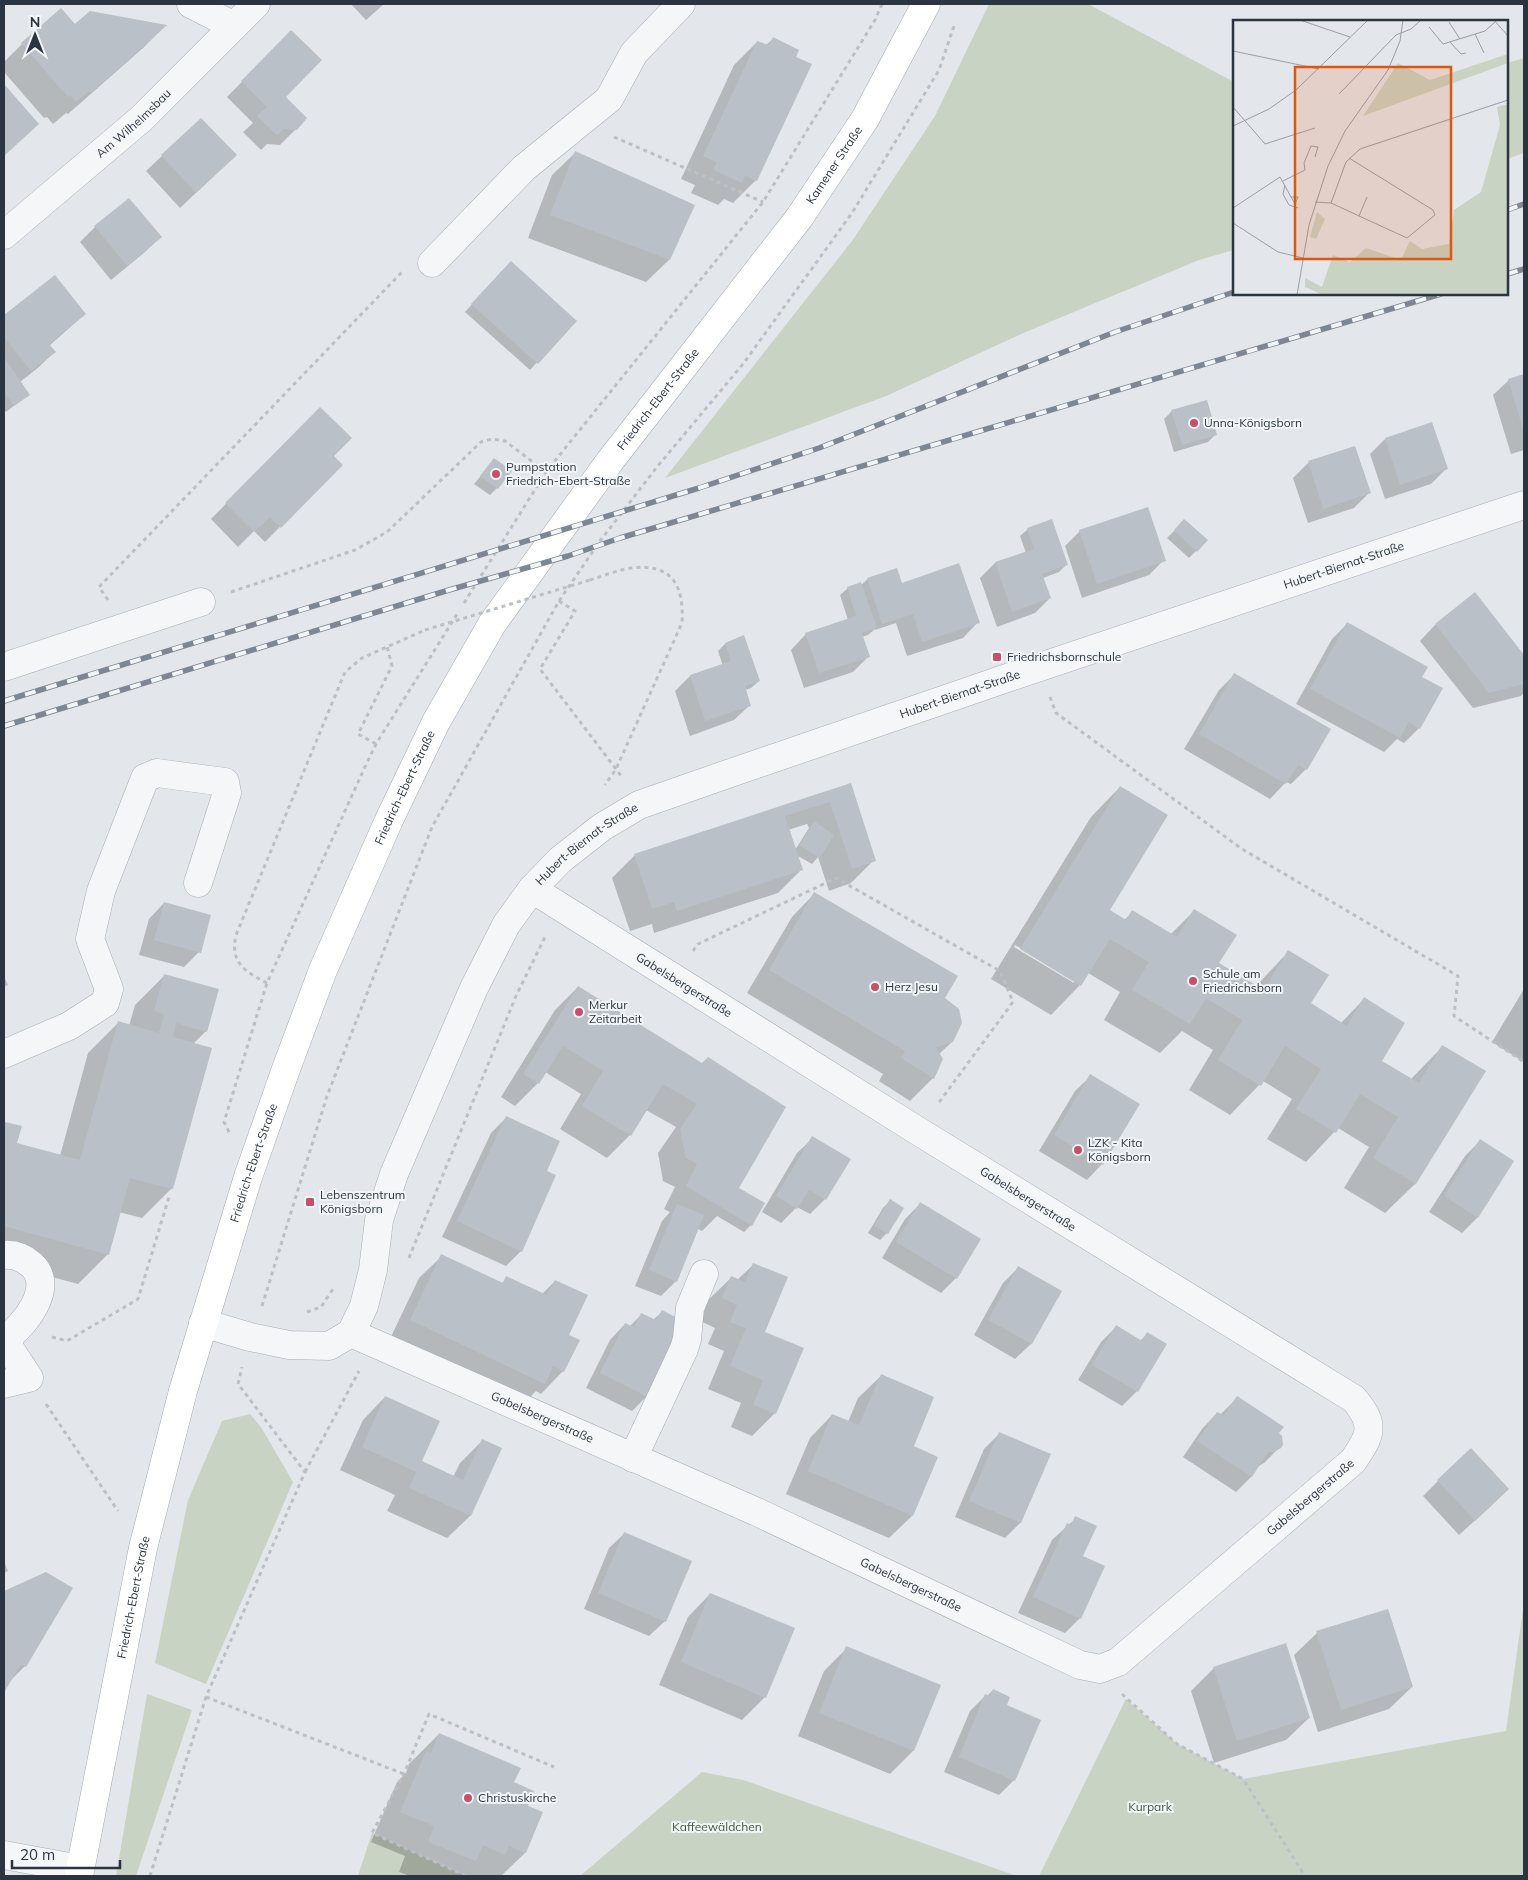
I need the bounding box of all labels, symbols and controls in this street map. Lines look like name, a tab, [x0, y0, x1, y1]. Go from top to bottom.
north arrow	[10, 10, 60, 60]
text: N	[30, 13, 40, 31]
inset map	[1233, 20, 1508, 295]
street label: Am Wilhelmsbau	[93, 85, 174, 161]
street label: Kamener Straße	[803, 123, 865, 207]
street label: Friedrich-Ebert-Straße	[613, 345, 702, 453]
place label: Unna-Königsborn	[1204, 415, 1302, 430]
marker: Unna-Königsborn	[1188, 417, 1200, 429]
place label: Pumpstation Friedrich-Ebert-Straße	[506, 459, 631, 488]
marker: Pumpstation Friedrich-Ebert-Straße	[490, 468, 502, 480]
street label: Hubert-Biernat-Straße	[1281, 538, 1406, 592]
place label: Friedrichsbornschule	[1007, 649, 1121, 664]
marker: Friedrichsbornschule	[991, 651, 1003, 663]
street label: Hubert-Biernat-Straße	[898, 666, 1022, 721]
street label: Friedrich-Ebert-Straße	[371, 728, 438, 847]
street label: Hubert-Biernat-Straße	[532, 799, 640, 888]
street label: Gabelsbergerstraße	[634, 949, 735, 1020]
place label: Schule am Friedrichsborn	[1203, 966, 1282, 995]
marker: Schule am Friedrichsborn	[1187, 975, 1199, 987]
place label: Herz Jesu	[885, 979, 938, 994]
marker: Herz Jesu	[869, 981, 881, 993]
place label: Merkur Zeitarbeit	[589, 997, 642, 1026]
marker: Merkur Zeitarbeit	[573, 1006, 585, 1018]
street label: Friedrich-Ebert-Straße	[227, 1101, 280, 1224]
place label: LZK - Kita Königsborn	[1088, 1135, 1151, 1164]
marker: LZK - Kita Königsborn	[1072, 1144, 1084, 1156]
street label: Gabelsbergerstraße	[978, 1163, 1079, 1234]
place label: Lebenszentrum Königsborn	[320, 1187, 405, 1216]
marker: Lebenszentrum Königsborn	[304, 1196, 316, 1208]
street label: Gabelsbergerstraße	[489, 1388, 596, 1446]
street label: Gabelsbergerstraße	[1263, 1455, 1357, 1539]
street label: Friedrich-Ebert-Straße	[114, 1534, 153, 1660]
street label: Gabelsbergerstraße	[858, 1554, 964, 1615]
place label: Christuskirche	[478, 1790, 556, 1805]
marker: Christuskirche	[462, 1792, 474, 1804]
park label: Kurpark	[1128, 1799, 1173, 1814]
park label: Kaffeewäldchen	[672, 1819, 762, 1834]
scale bar	[12, 1838, 120, 1870]
text: 20 m	[20, 1845, 55, 1864]

